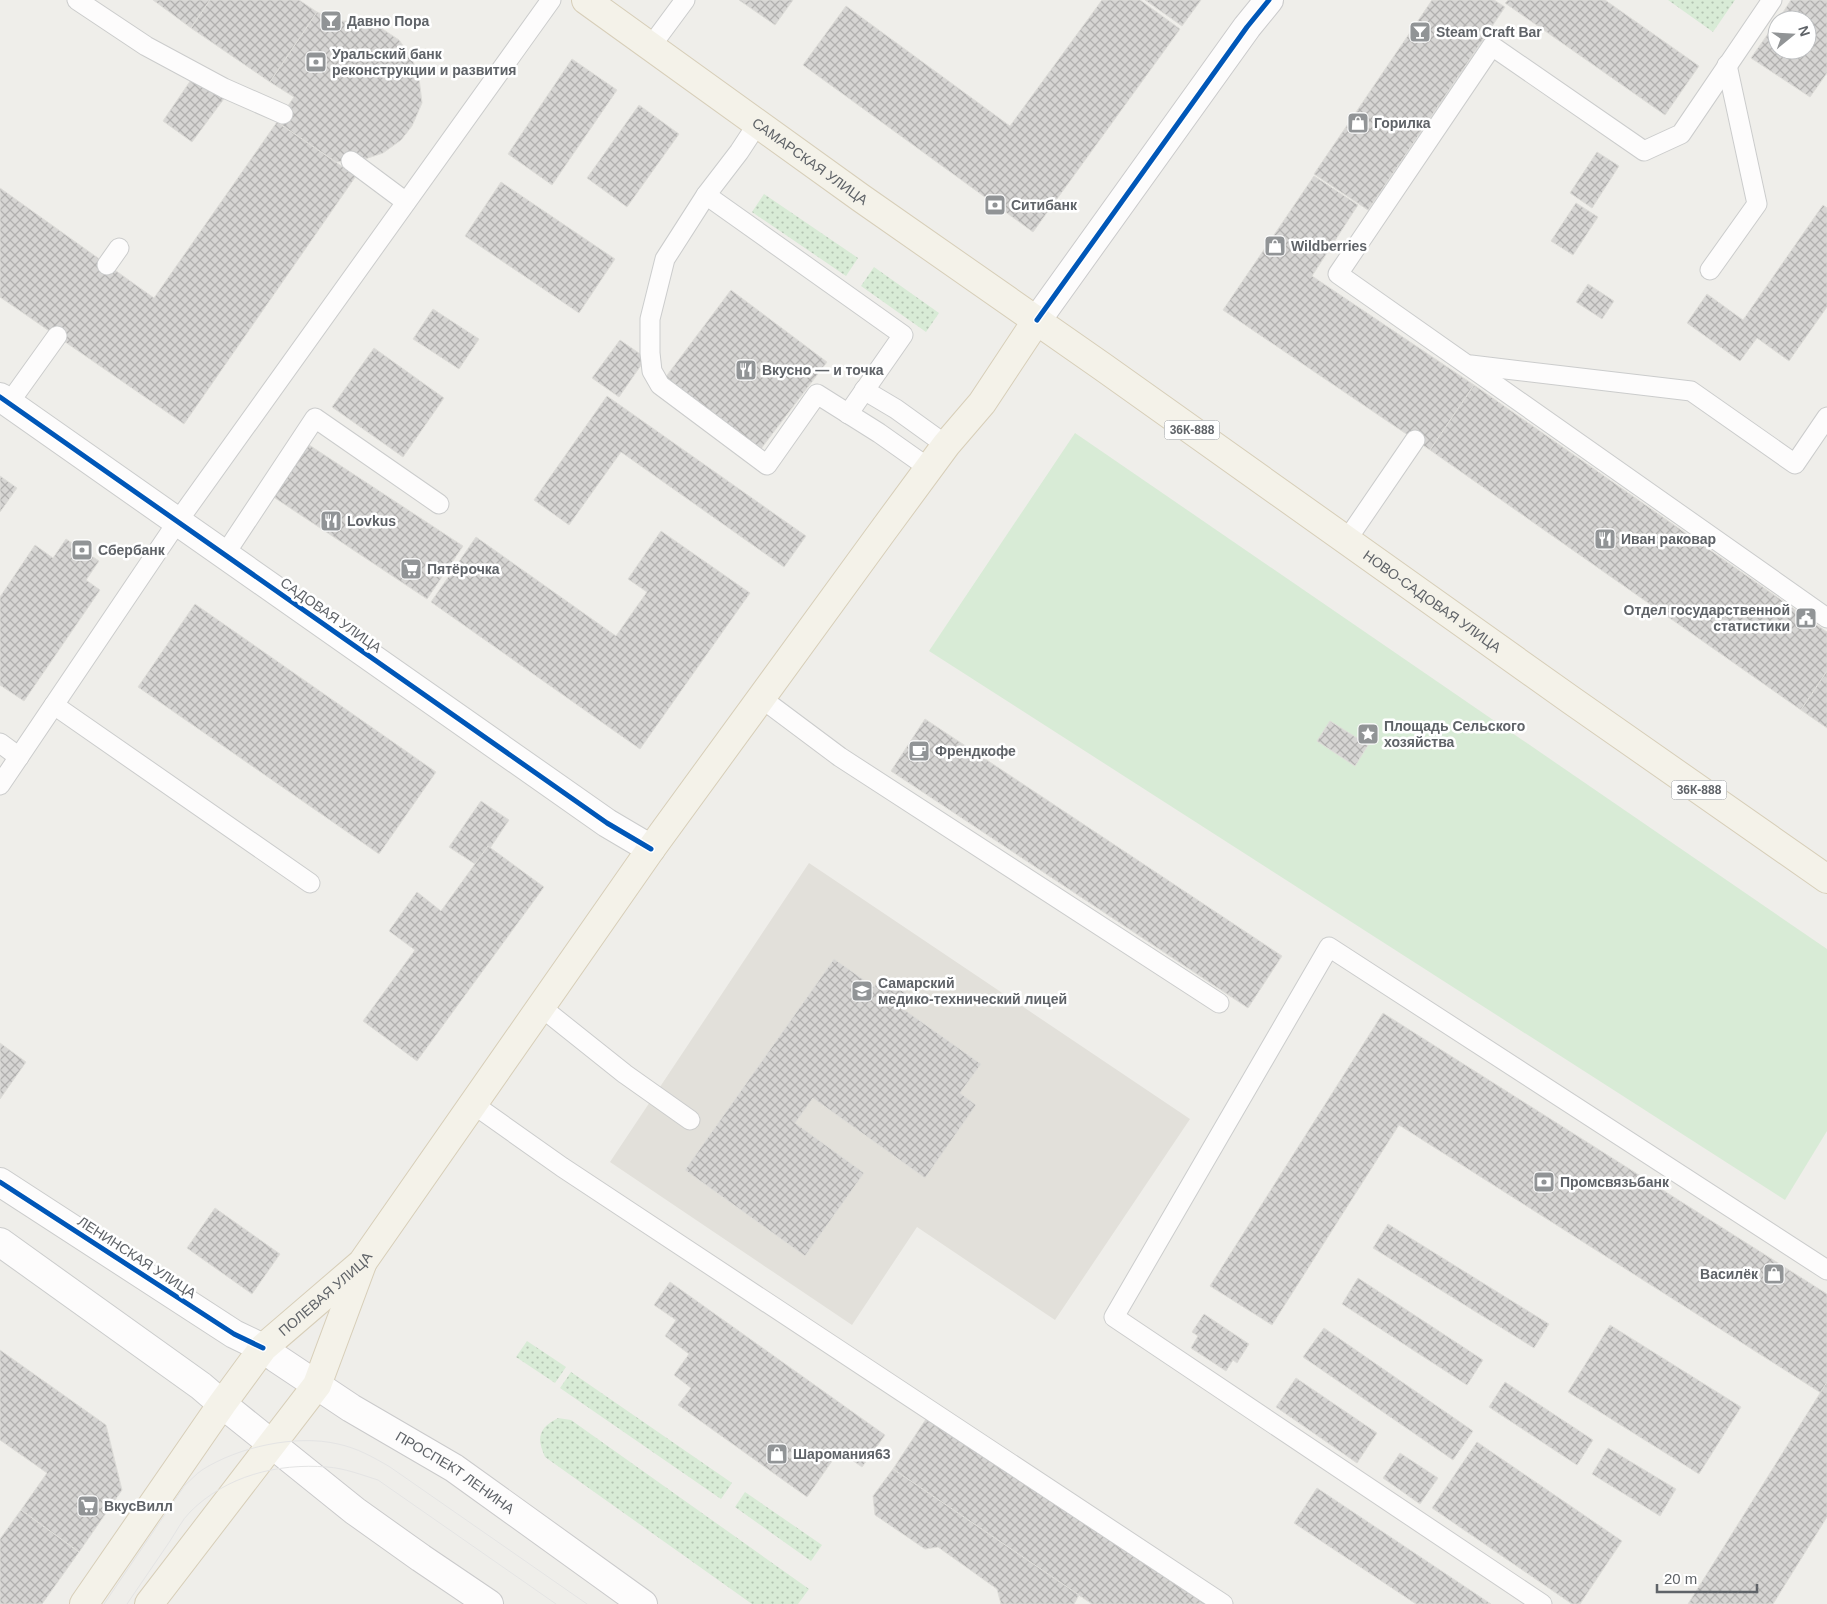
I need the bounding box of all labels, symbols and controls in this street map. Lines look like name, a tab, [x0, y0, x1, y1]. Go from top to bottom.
bar icon: Давно Пора	[319, 9, 343, 33]
north arrow	[1767, 10, 1817, 60]
place label: Давно Пора	[347, 13, 429, 29]
bar icon: Steam Craft Bar	[1408, 20, 1432, 44]
place label: Steam Craft Bar	[1436, 24, 1542, 40]
text: N	[1795, 24, 1814, 38]
place label: Уральский банк реконструкции и развития	[332, 46, 517, 78]
bank icon: Уральский банк реконструкции и развития	[304, 50, 328, 74]
shop icon: Горилка	[1346, 111, 1370, 135]
street label: САМАРСКАЯ УЛИЦА	[749, 114, 871, 209]
place label: Горилка	[1374, 115, 1431, 131]
bank icon: Ситибанк	[983, 193, 1007, 217]
place label: Ситибанк	[1011, 197, 1078, 213]
shop icon: Wildberries	[1263, 234, 1287, 258]
place label: Wildberries	[1291, 238, 1367, 254]
restaurant icon: Вкусно — и точка	[734, 358, 758, 382]
place label: Вкусно — и точка	[762, 362, 884, 378]
road number: 36К-888	[1164, 420, 1220, 440]
restaurant icon: Lovkus	[319, 509, 343, 533]
place label: Lovkus	[347, 513, 396, 529]
restaurant icon: Иван раковар	[1593, 527, 1617, 551]
place label: Иван раковар	[1621, 531, 1716, 547]
bank icon: Сбербанк	[70, 538, 94, 562]
place label: Сбербанк	[98, 542, 166, 558]
street label: НОВО-САДОВАЯ УЛИЦА	[1360, 547, 1505, 656]
supermarket icon: Пятёрочка	[399, 557, 423, 581]
place label: Пятёрочка	[427, 561, 500, 577]
street label: САДОВАЯ УЛИЦА	[277, 574, 385, 656]
place label: Отдел государственной статистики	[1624, 602, 1790, 634]
public building icon: Отдел государственной статистики	[1794, 606, 1818, 630]
place label: Площадь Сельского хозяйства	[1384, 718, 1525, 750]
place icon: Площадь Сельского хозяйства	[1356, 722, 1380, 746]
cafe icon: Френдкофе	[907, 739, 931, 763]
place label: Френдкофе	[935, 743, 1016, 759]
road number: 36К-888	[1672, 780, 1726, 800]
place label: Самарский медико-технический лицей	[878, 975, 1067, 1007]
school or university icon: Самарский медико-технический лицей	[850, 979, 874, 1003]
bank icon: Промсвязьбанк	[1532, 1170, 1556, 1194]
place label: Промсвязьбанк	[1560, 1174, 1670, 1190]
street label: ЛЕНИНСКАЯ УЛИЦА	[75, 1213, 200, 1302]
street label: ПОЛЕВАЯ УЛИЦА	[275, 1248, 376, 1339]
shop icon: Василёк	[1762, 1262, 1786, 1286]
place label: Василёк	[1700, 1266, 1759, 1282]
street label: ПРОСПЕКТ ЛЕНИНА	[393, 1428, 518, 1517]
shop icon: Шаромания63	[765, 1442, 789, 1466]
place label: Шаромания63	[793, 1446, 891, 1462]
supermarket icon: ВкусВилл	[76, 1494, 100, 1518]
place label: ВкусВилл	[104, 1498, 173, 1514]
scale bar	[1657, 1562, 1757, 1594]
text: 20 m	[1664, 1570, 1697, 1587]

